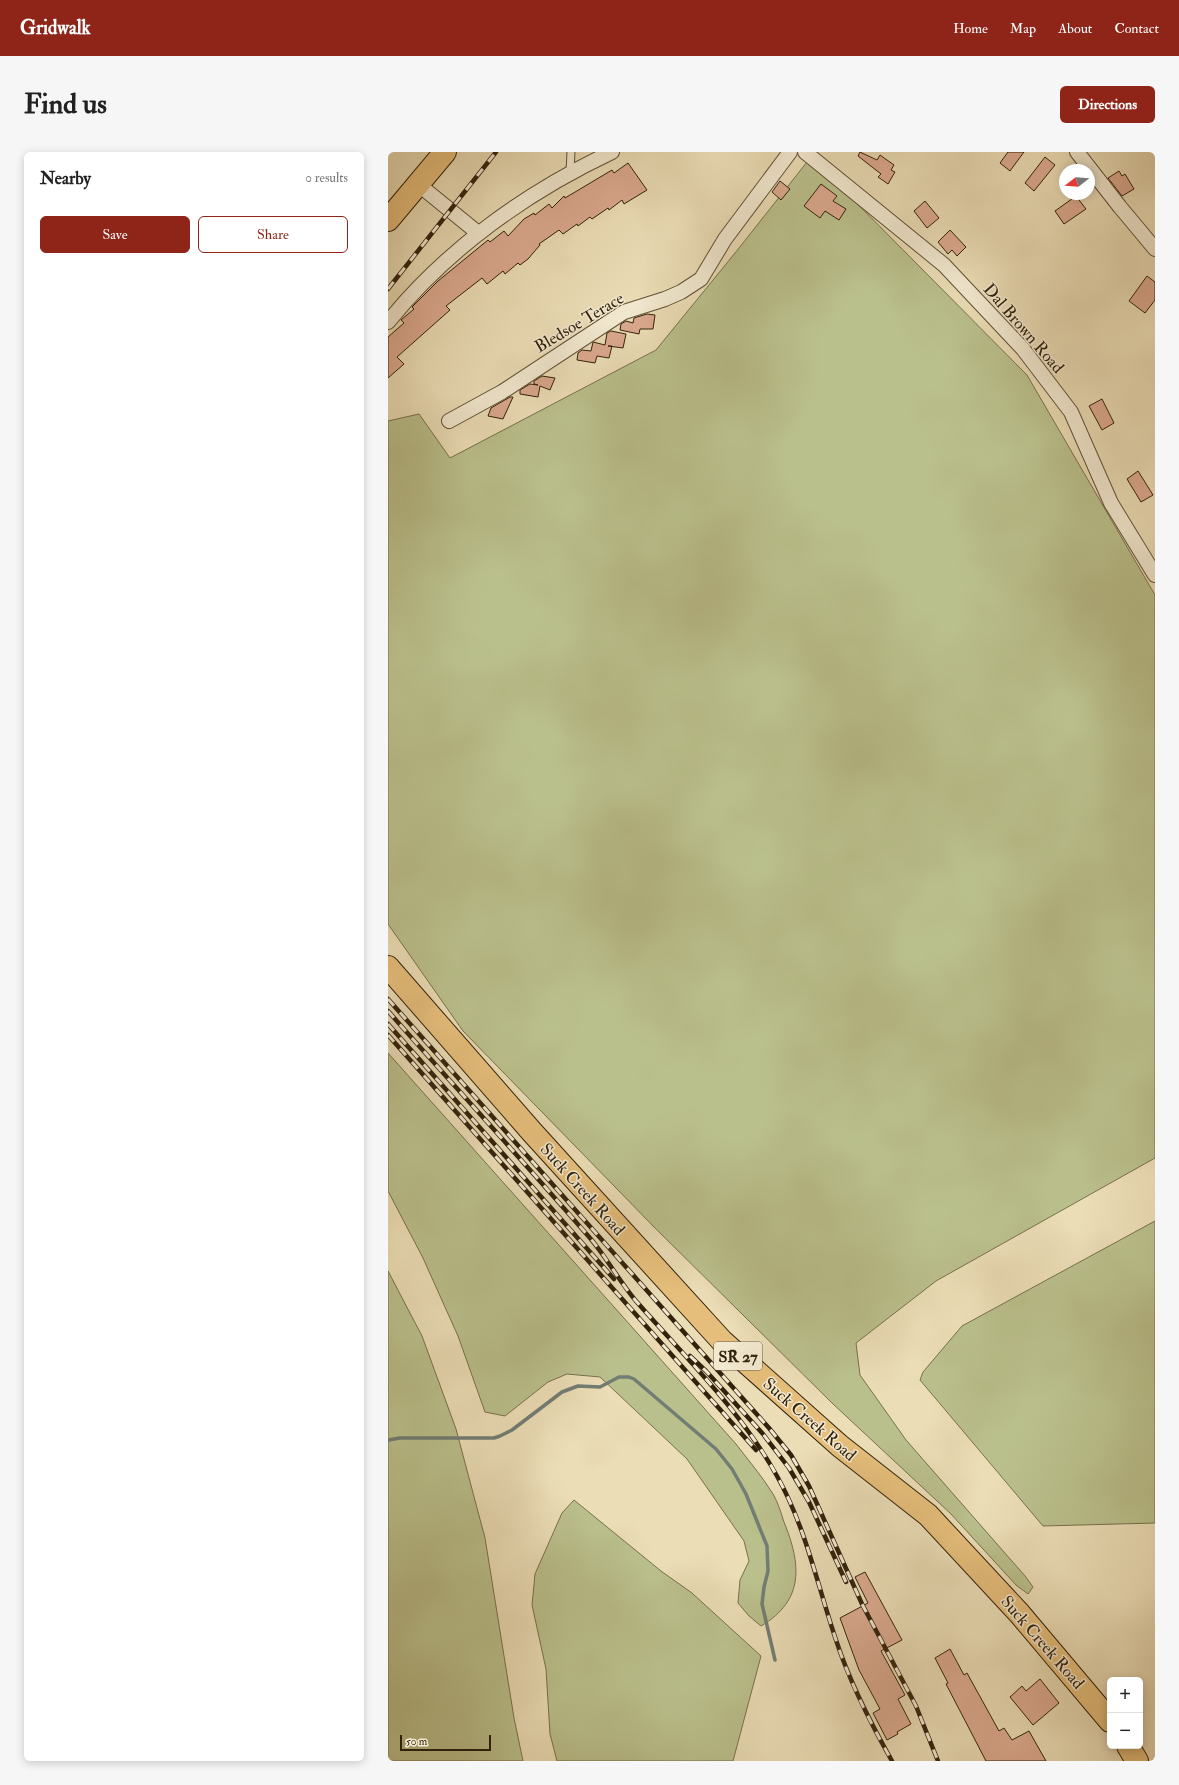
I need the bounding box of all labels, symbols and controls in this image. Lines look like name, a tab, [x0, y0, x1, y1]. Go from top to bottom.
text: Gridwalk	[20, 16, 91, 40]
text: Home	[953, 20, 988, 37]
text: Map	[1010, 20, 1036, 37]
text: About	[1058, 20, 1092, 37]
text: Contact	[1114, 20, 1159, 37]
button: Directions	[1060, 86, 1155, 123]
text: Find us	[24, 87, 107, 122]
north arrow	[1059, 164, 1095, 200]
text: Nearby	[40, 168, 91, 189]
text: 0 results	[305, 170, 348, 186]
button: Save	[40, 216, 190, 253]
button: Share	[198, 216, 348, 253]
street label: Dal Brown Road	[979, 279, 1069, 378]
street label: Bledsoe Terace	[531, 288, 628, 357]
street label: Suck Creek Road	[536, 1139, 630, 1240]
road number: SR 27	[714, 1342, 762, 1370]
street label: Suck Creek Road	[759, 1373, 861, 1466]
street label: Suck Creek Road	[996, 1591, 1089, 1694]
map controls	[1107, 1677, 1143, 1749]
button: +	[1107, 1677, 1143, 1713]
button: −	[1107, 1713, 1143, 1749]
scale bar	[400, 1733, 491, 1752]
text: 50 m	[406, 1735, 427, 1748]

